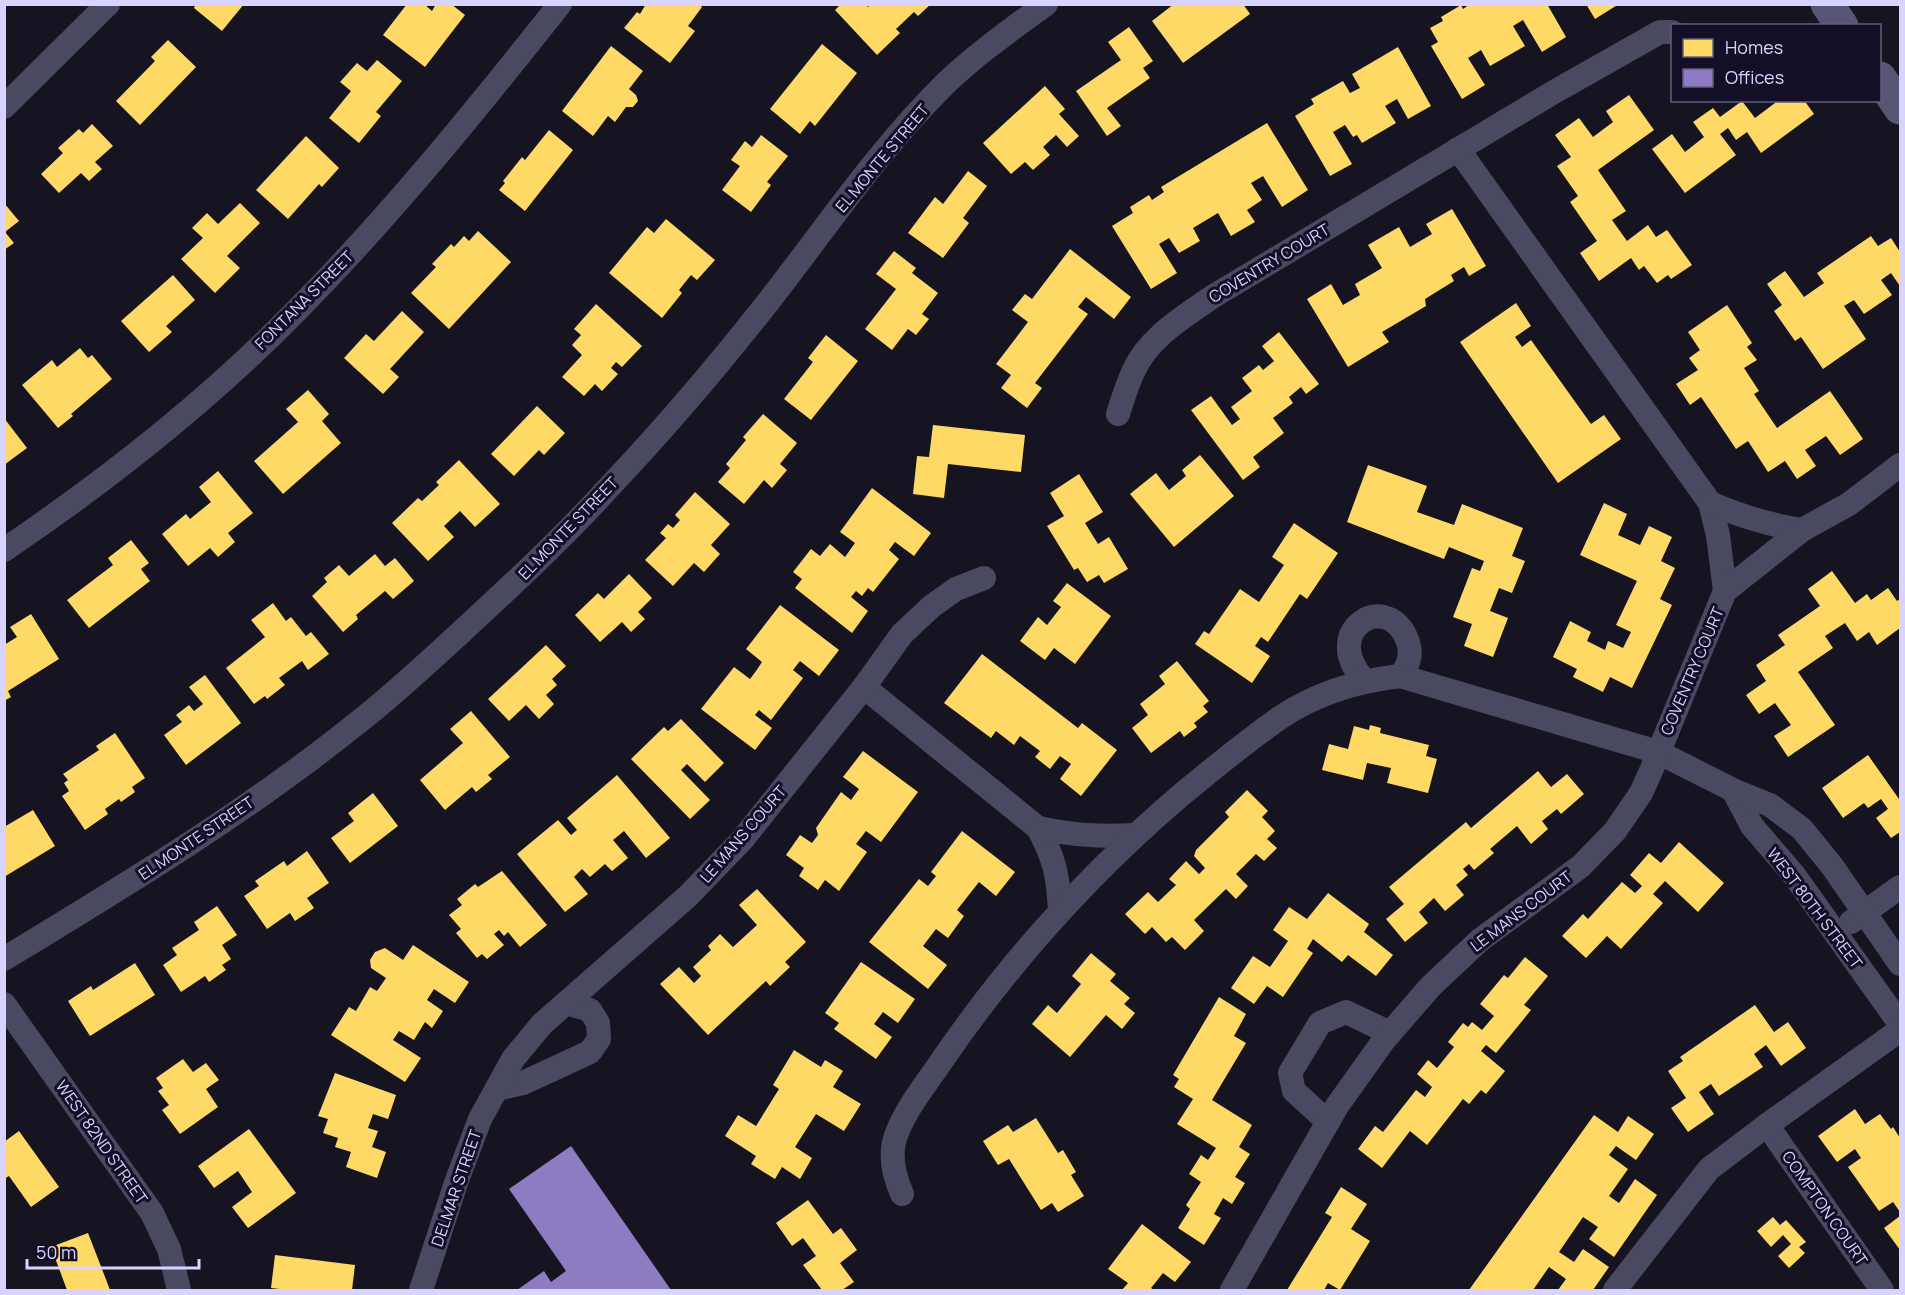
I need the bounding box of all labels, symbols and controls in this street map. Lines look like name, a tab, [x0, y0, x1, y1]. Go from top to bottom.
legend	[1671, 24, 1881, 102]
text: Homes	[1725, 35, 1783, 59]
text: Offices	[1725, 65, 1784, 89]
street label: EL MONTE STREET	[830, 99, 934, 217]
street label: COVENTRY COURT	[1205, 218, 1334, 308]
street label: FONTANA STREET	[250, 245, 359, 354]
street label: EL MONTE STREET	[513, 472, 623, 584]
street label: COVENTRY COURT	[1655, 603, 1729, 738]
street label: LE MANS COURT	[695, 780, 792, 887]
street label: EL MONTE STREET	[134, 791, 258, 885]
street label: WEST 80TH STREET	[1762, 843, 1868, 973]
street label: LE MANS COURT	[1466, 865, 1577, 956]
street label: WEST 82ND STREET	[51, 1076, 153, 1209]
street label: DELMAR STREET	[426, 1126, 486, 1249]
street label: COMPTON COURT	[1777, 1146, 1873, 1270]
scale bar	[27, 1232, 200, 1270]
text: 50 m	[36, 1240, 76, 1264]

